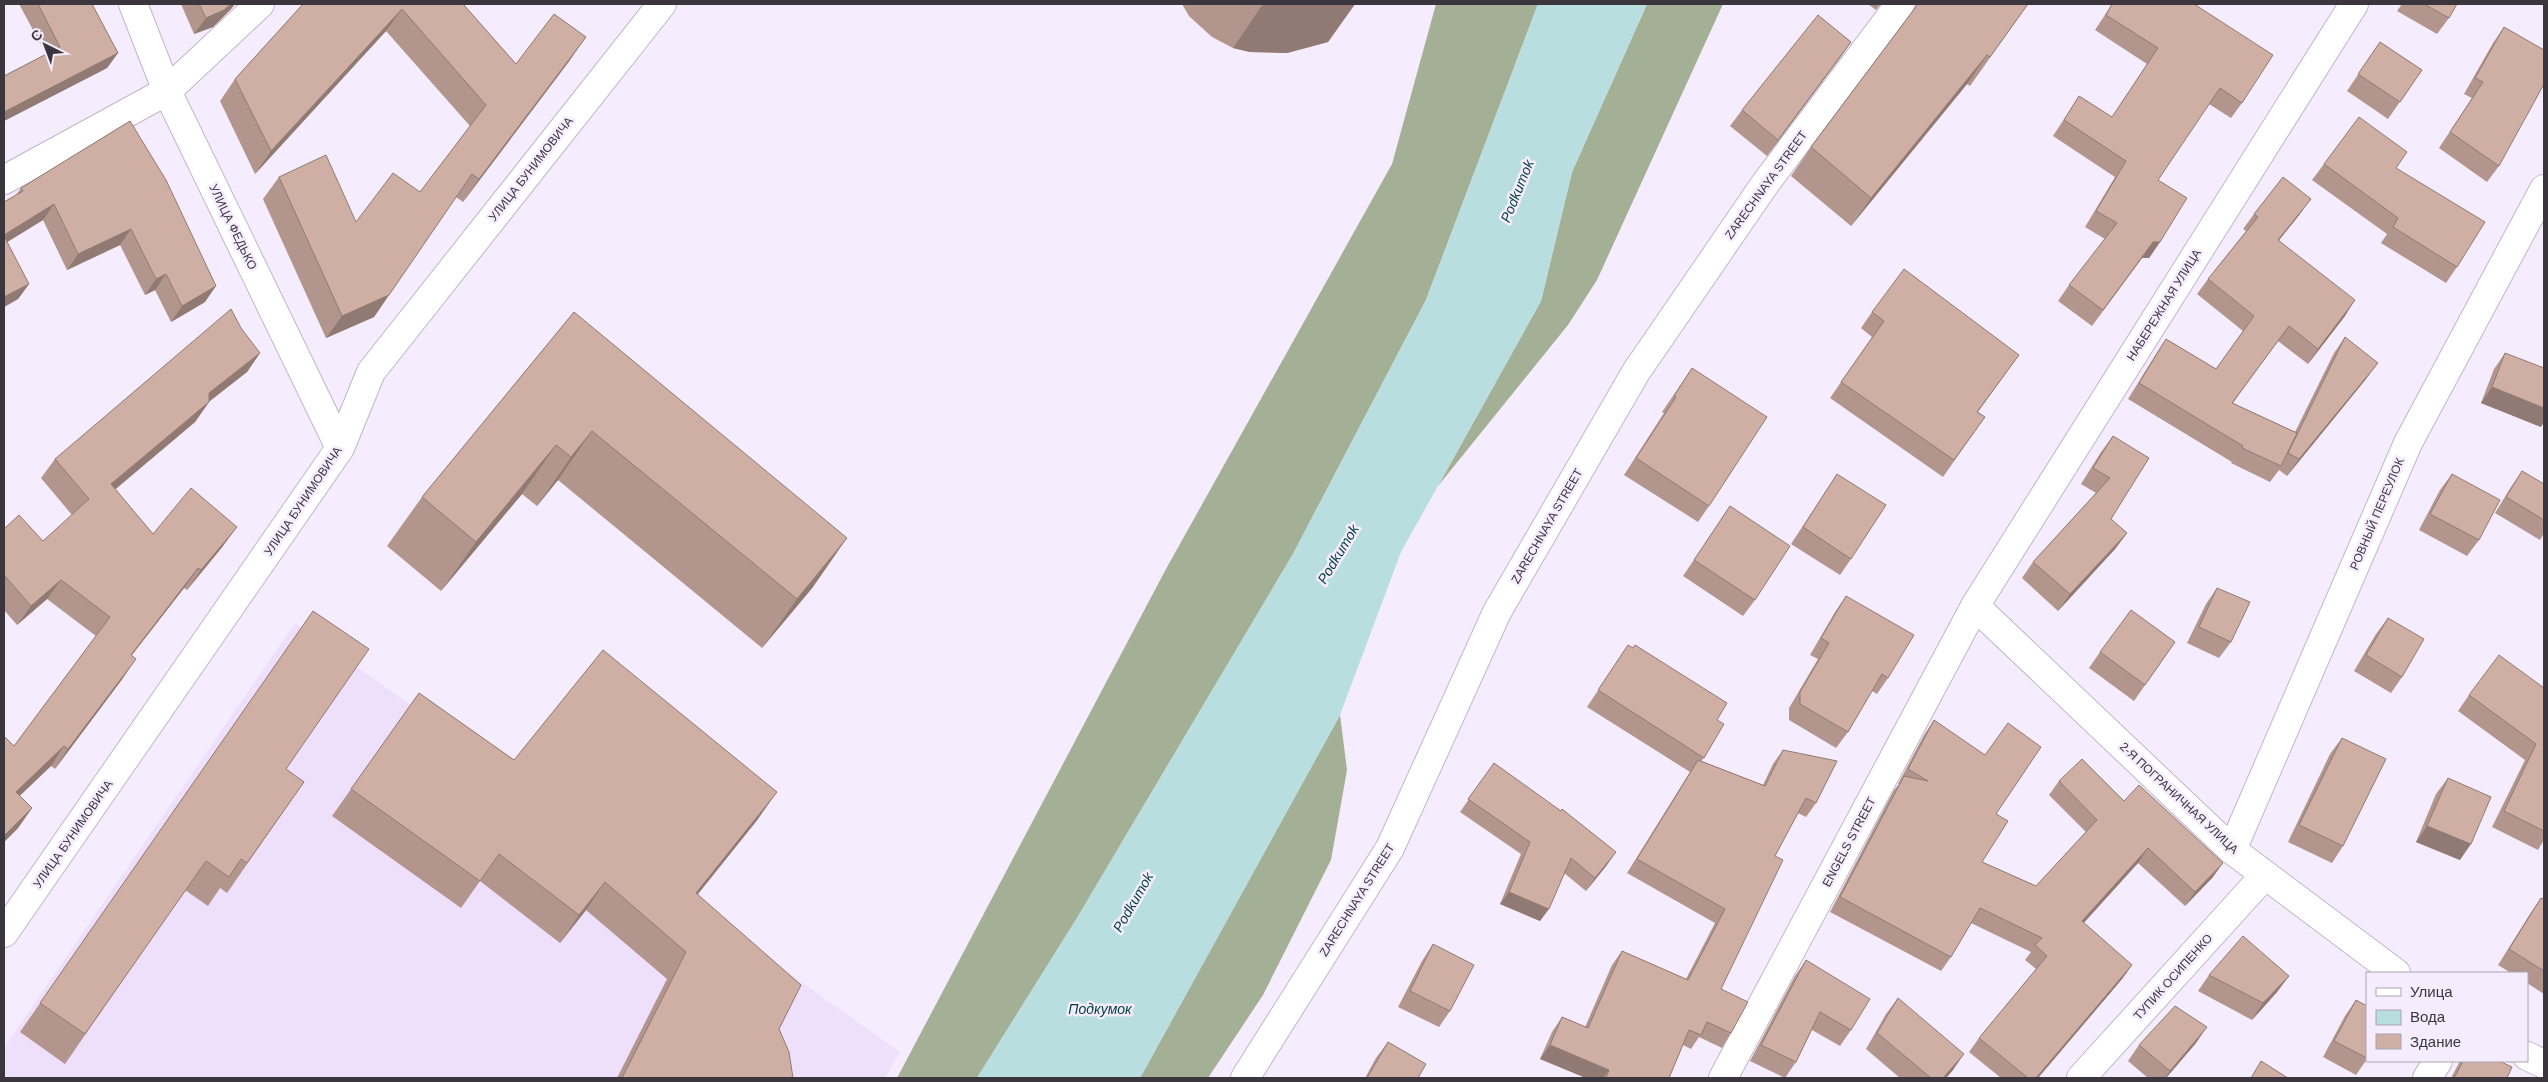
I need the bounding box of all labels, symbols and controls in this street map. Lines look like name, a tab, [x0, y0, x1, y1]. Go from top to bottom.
north arrow	[20, 20, 70, 70]
text: С	[27, 26, 45, 45]
street label: УЛИЦА БУНИМОВИЧА	[486, 114, 576, 224]
street label: ZARECHNAYA STREET	[1722, 128, 1810, 242]
water label: Podkumok	[1497, 156, 1537, 225]
street label: УЛИЦА ФЕДЬКО	[206, 182, 260, 272]
street label: НАБЕРЕЖНАЯ УЛИЦА	[2124, 247, 2204, 363]
street label: УЛИЦА БУНИМОВИЧА	[261, 444, 345, 558]
street label: РОВНЫЙ ПЕРЕУЛОК	[2346, 455, 2407, 572]
street label: ZARECHNAYA STREET	[1508, 466, 1586, 586]
water label: Podkumok	[1314, 521, 1362, 586]
street label: 2-Я ПОГРАНИЧНАЯ УЛИЦА	[2117, 739, 2241, 857]
street label: УЛИЦА БУНИМОВИЧА	[30, 777, 116, 891]
street label: ENGELS STREET	[1819, 794, 1879, 889]
street label: ZARECHNAYA STREET	[1317, 840, 1398, 959]
water label: Podkumok	[1110, 868, 1157, 935]
street label: ТУПИК ОСИПЕНКО	[2131, 931, 2215, 1023]
legend	[2366, 972, 2528, 1062]
text: Улица	[2410, 983, 2453, 1000]
water label: Подкумок	[1068, 1001, 1133, 1017]
text: Вода	[2410, 1008, 2446, 1025]
text: Здание	[2410, 1033, 2461, 1050]

